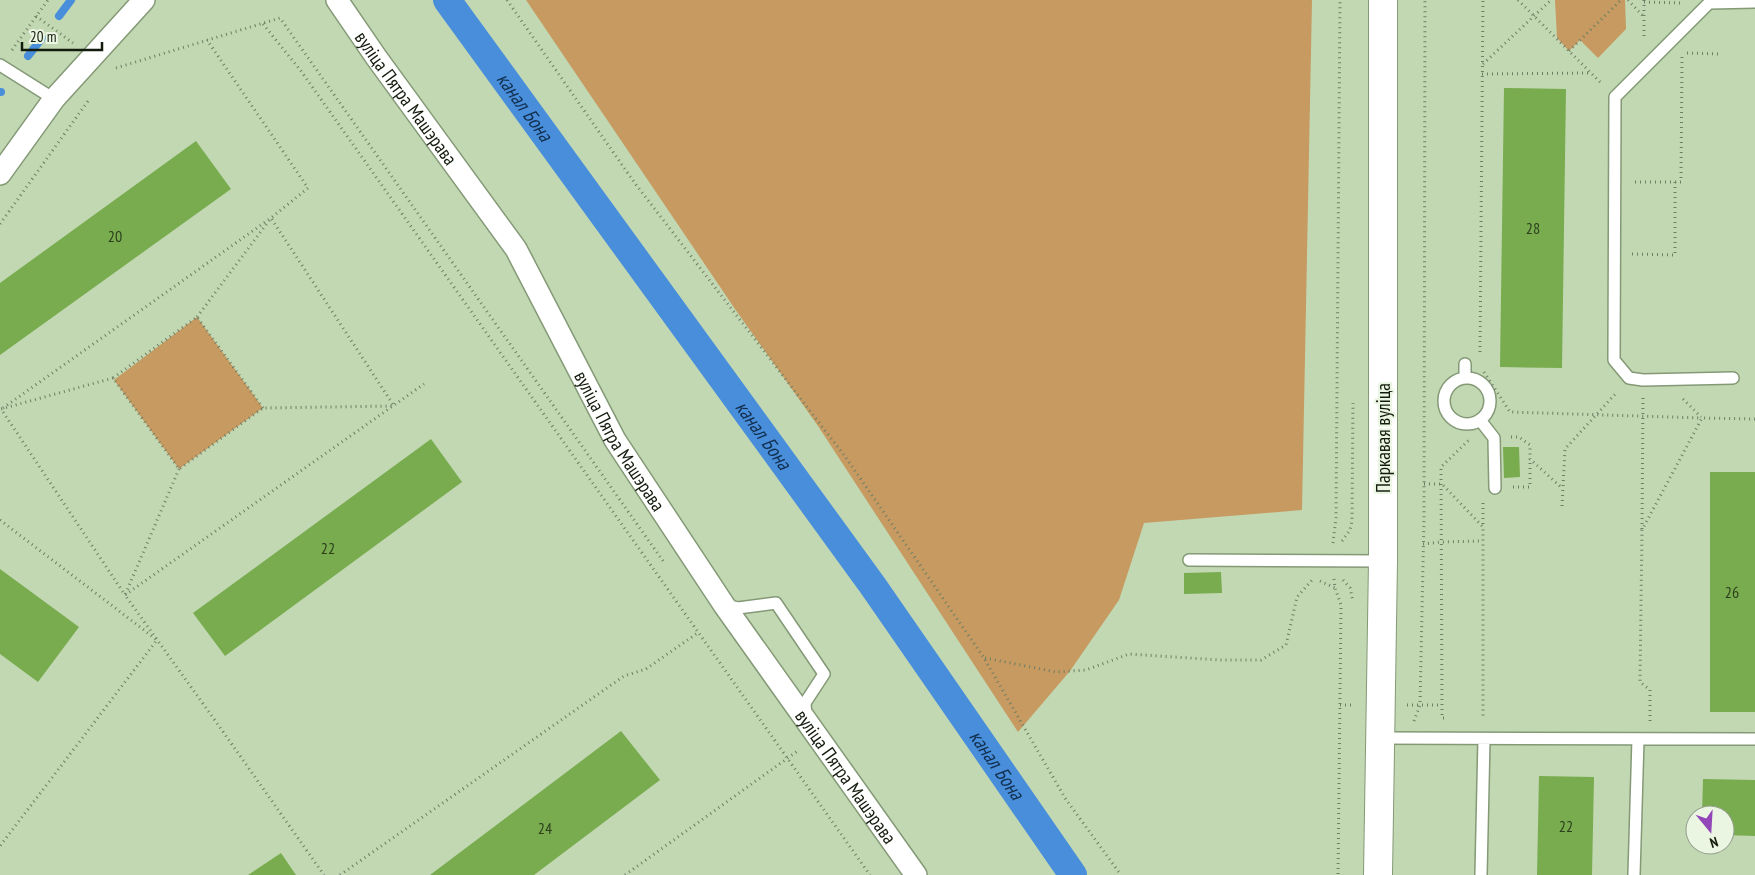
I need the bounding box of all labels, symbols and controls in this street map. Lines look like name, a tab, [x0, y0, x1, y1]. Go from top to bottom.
scale bar	[22, 20, 102, 52]
text: 20 m	[30, 27, 56, 46]
street label: вуліца Пятра Машэрава	[350, 27, 463, 170]
water label: канал Бона	[491, 67, 559, 147]
house number: 28	[1526, 218, 1540, 238]
house number: 20	[108, 226, 122, 246]
street label: вуліца Пятра Машэрава	[569, 367, 671, 516]
street label: Паркавая вуліца	[1371, 383, 1395, 493]
water label: канал Бона	[730, 396, 798, 476]
house number: 22	[321, 538, 335, 558]
house number: 26	[1725, 582, 1739, 602]
street label: вуліца Пятра Машэрава	[790, 705, 902, 848]
water label: канал Бона	[964, 725, 1031, 806]
north arrow	[1685, 805, 1735, 855]
house number: 22	[1559, 816, 1573, 836]
house number: 24	[538, 818, 552, 838]
text: N	[1708, 833, 1720, 852]

